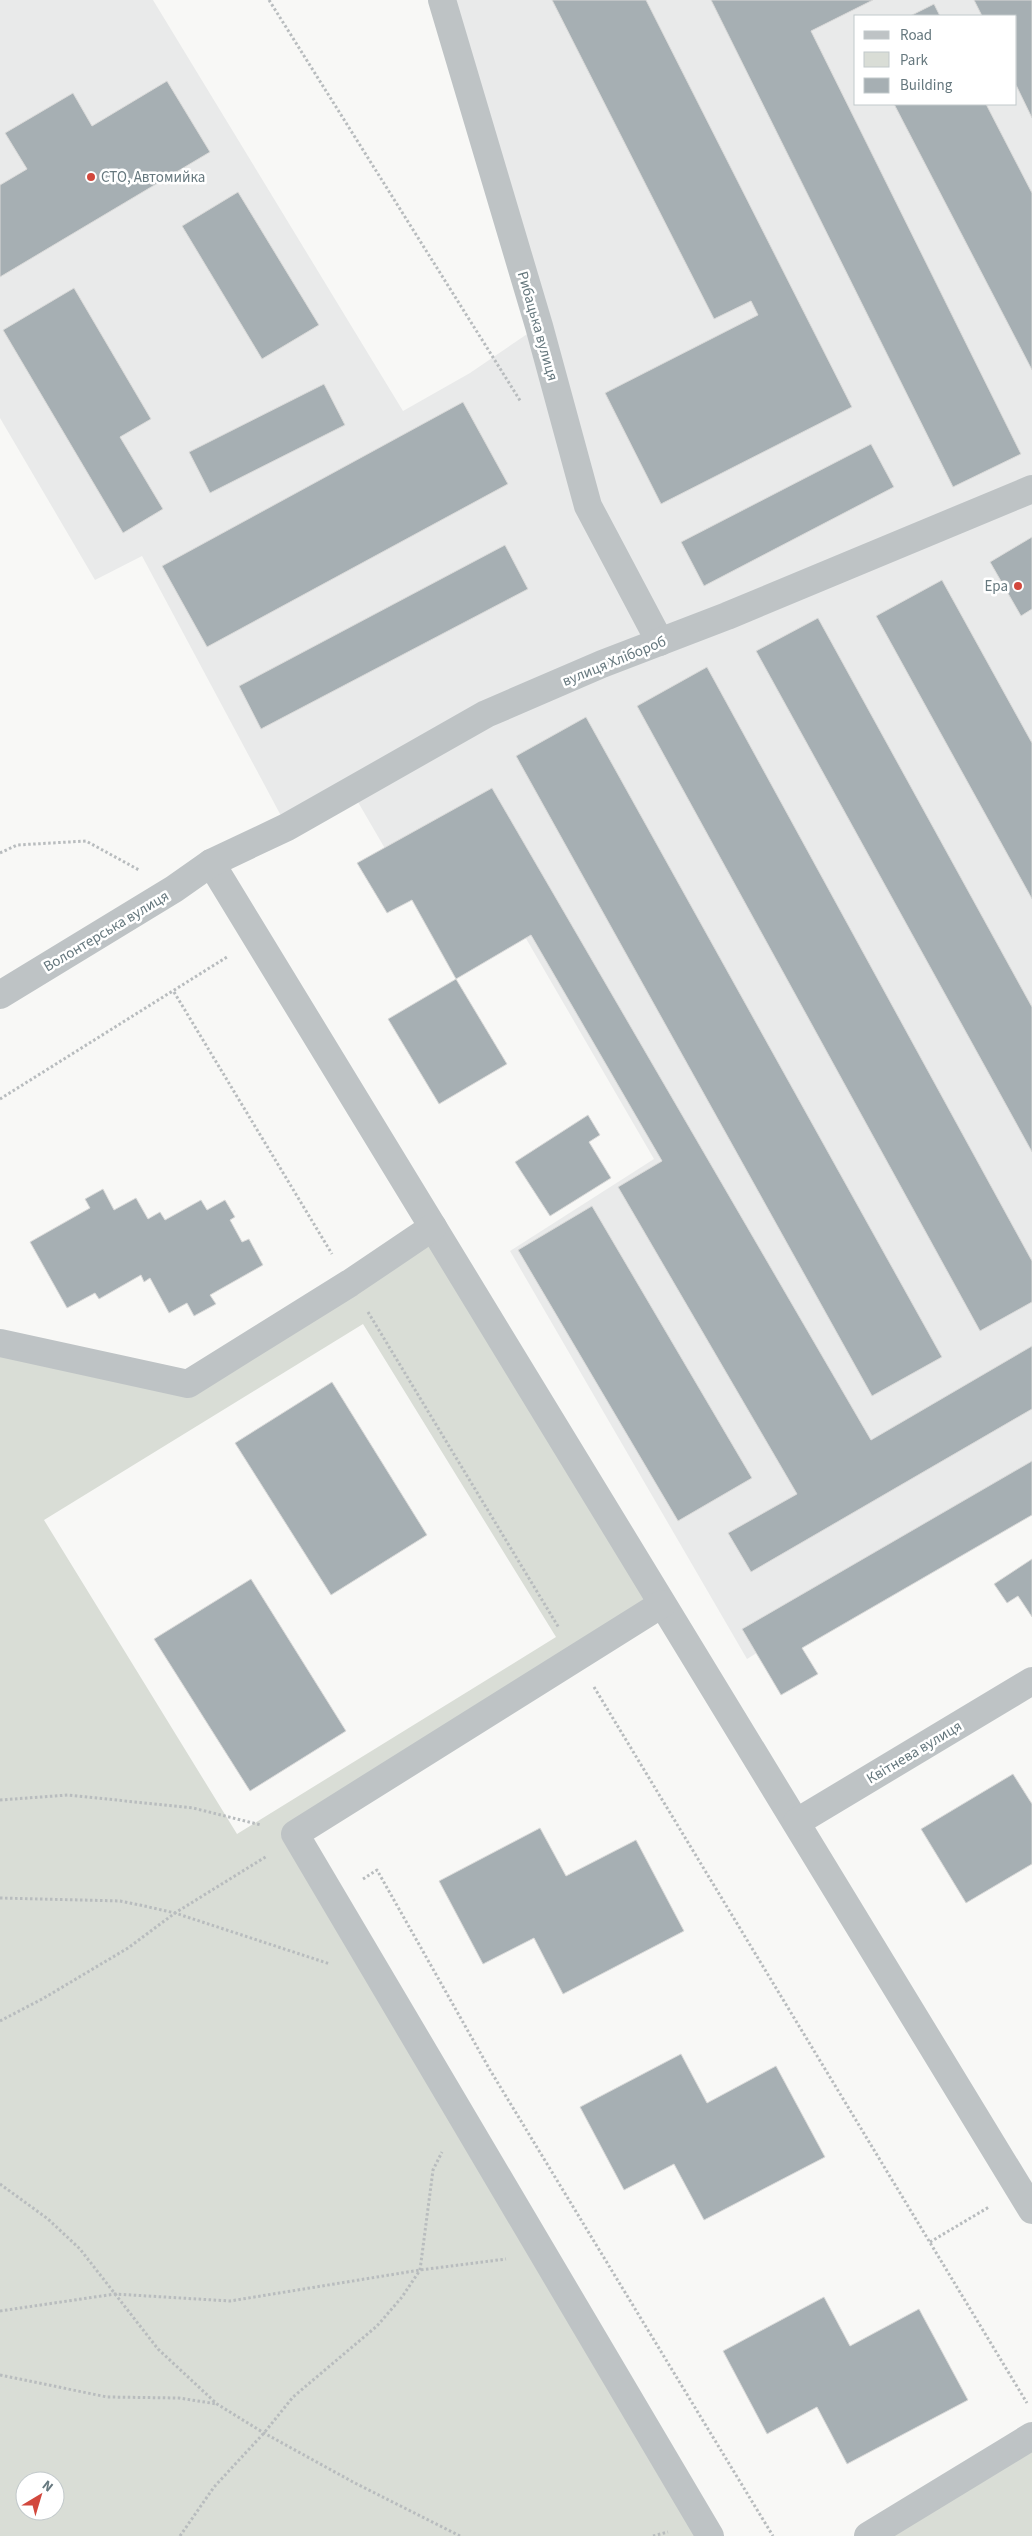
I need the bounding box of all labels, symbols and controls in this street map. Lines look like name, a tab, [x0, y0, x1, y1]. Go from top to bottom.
legend	[854, 15, 1017, 105]
text: Road	[900, 25, 932, 46]
text: Park	[900, 50, 929, 71]
text: Building	[900, 75, 953, 96]
place label: СТО, Автомийка	[101, 167, 205, 188]
marker: СТО, Автомийка	[85, 171, 97, 183]
street label: Рибацька вулиця	[512, 269, 563, 383]
place label: Ера	[984, 576, 1008, 597]
marker: Ера	[1012, 580, 1024, 592]
street label: вулиця Хлібороб	[559, 631, 669, 692]
street label: Волонтерська вулиця	[40, 886, 173, 977]
street label: Квітнева вулиця	[863, 1716, 966, 1789]
north arrow	[15, 2471, 65, 2521]
text: N	[38, 2476, 57, 2497]

